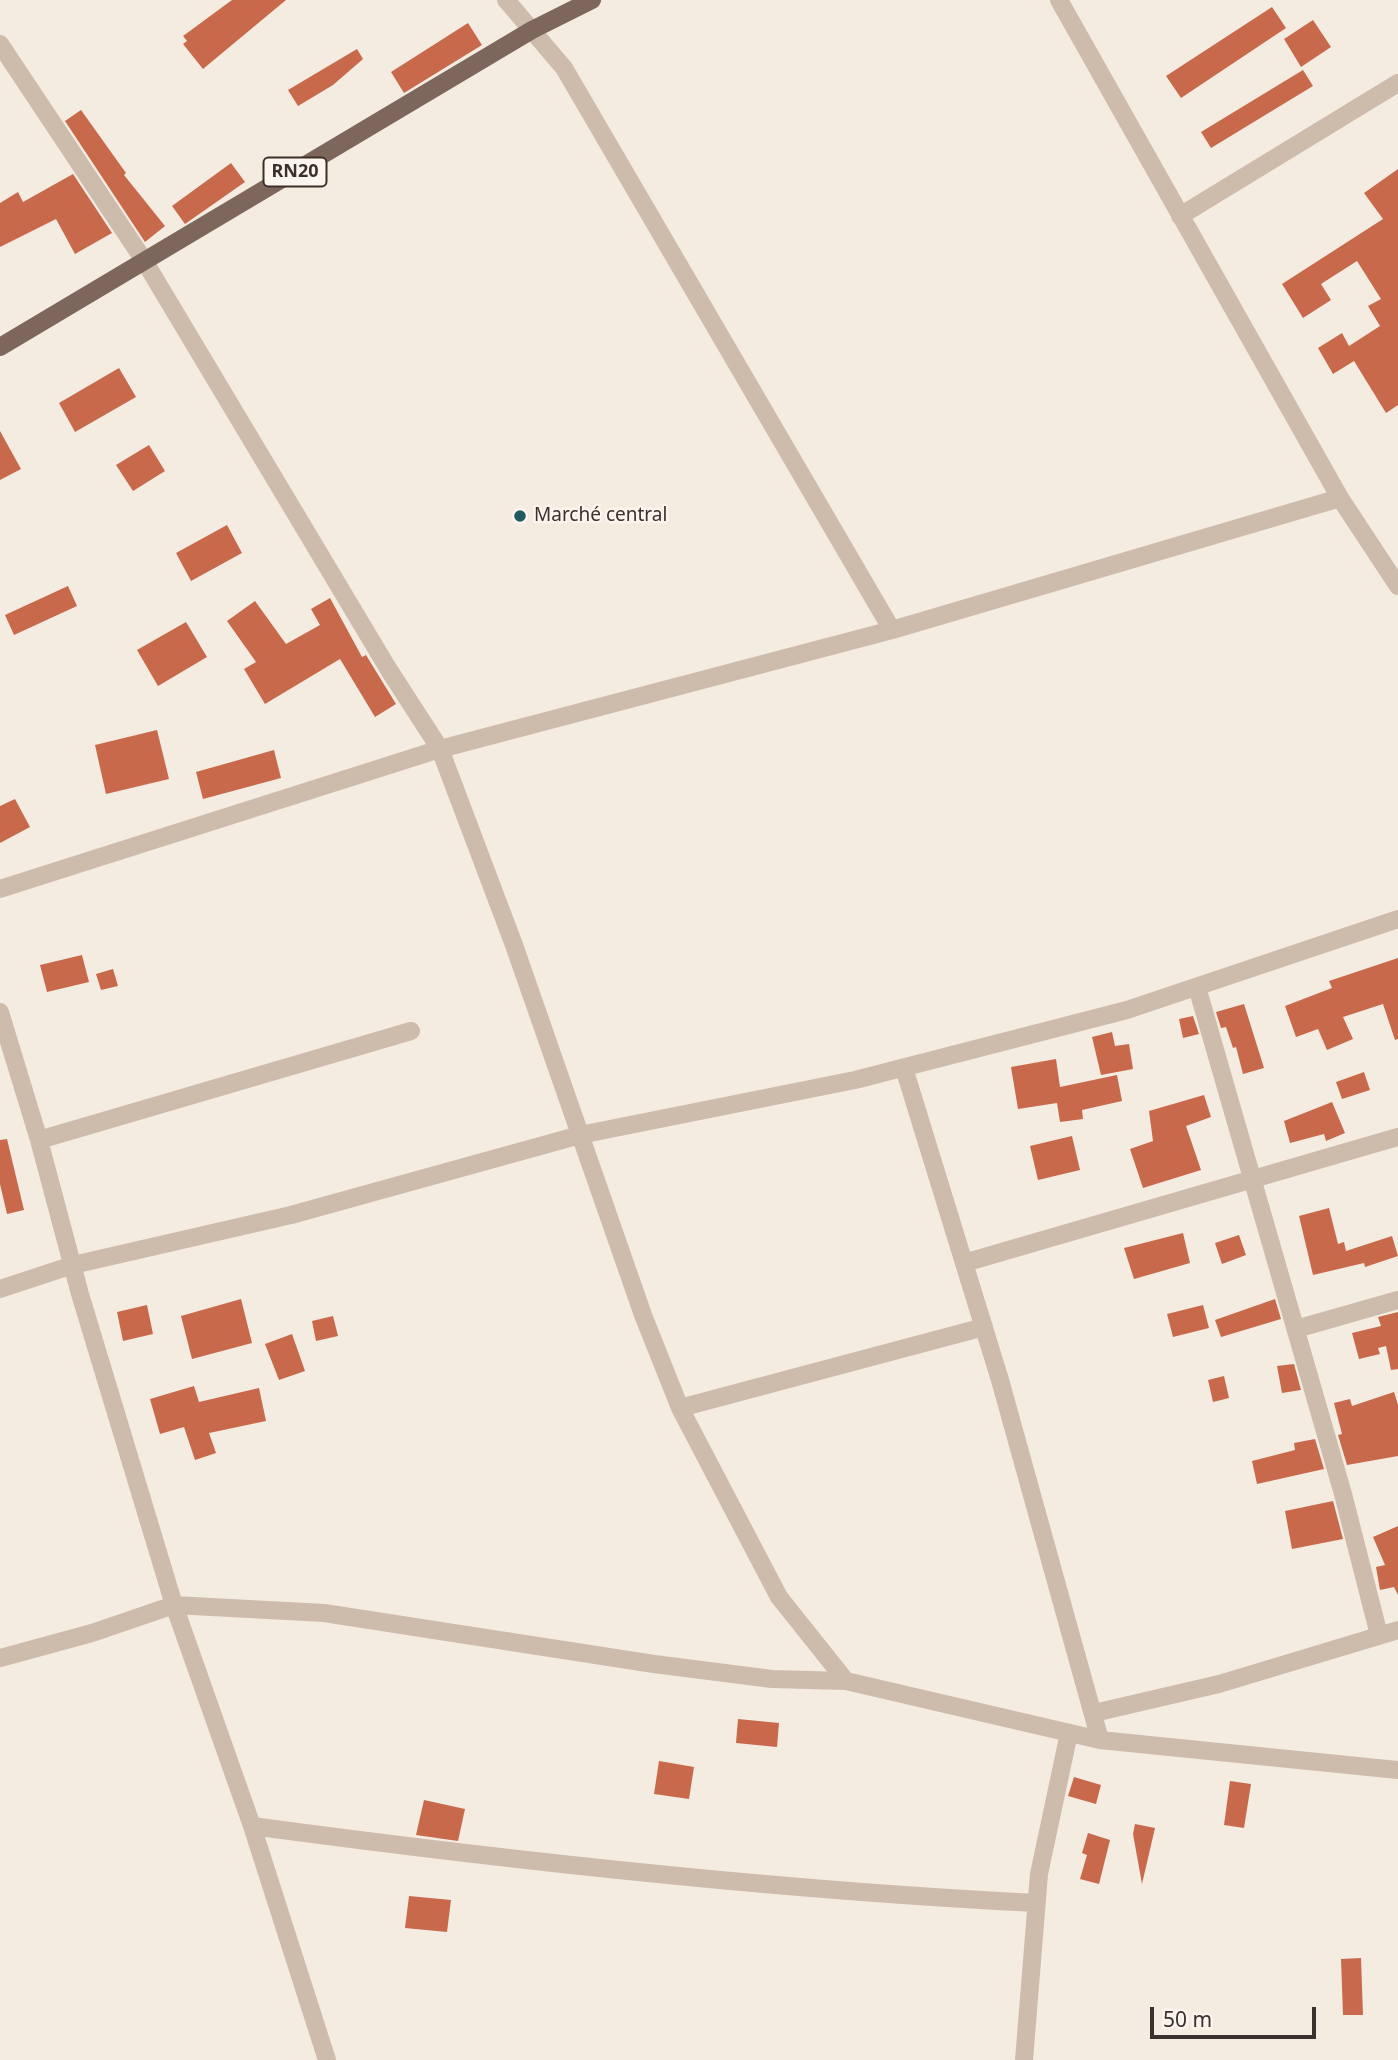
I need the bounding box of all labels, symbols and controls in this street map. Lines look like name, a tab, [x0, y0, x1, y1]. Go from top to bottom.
road number: RN20	[264, 158, 326, 187]
place label: Marché central	[534, 505, 667, 527]
marker: Marché central	[512, 508, 528, 524]
scale bar	[1153, 1994, 1319, 2038]
text: 50 m	[1163, 2005, 1212, 2033]

